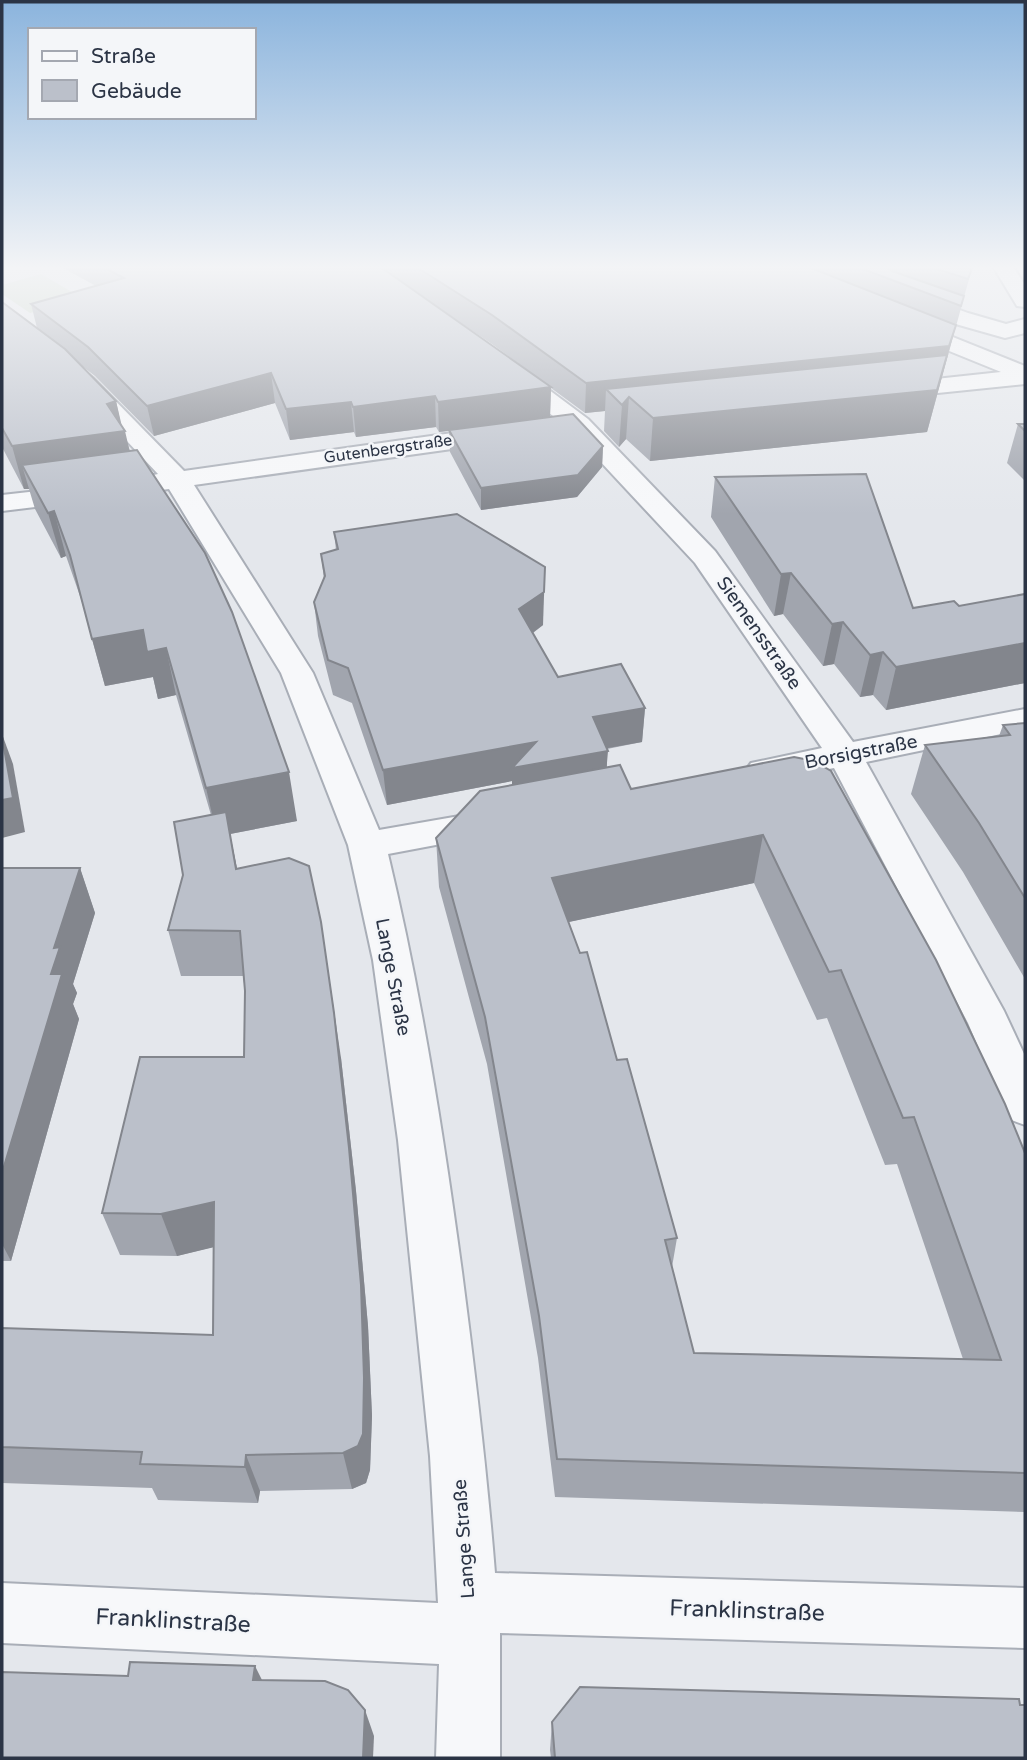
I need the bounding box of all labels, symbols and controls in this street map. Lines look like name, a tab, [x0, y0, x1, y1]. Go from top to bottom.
legend	[28, 28, 256, 119]
text: Straße	[91, 44, 156, 69]
text: Gebäude	[91, 79, 182, 104]
street label: Gutenbergstraße	[323, 430, 453, 468]
street label: Siemensstraße	[712, 572, 806, 694]
street label: Borsigstraße	[803, 730, 919, 774]
street label: Lange Straße	[371, 916, 415, 1038]
street label: Lange Straße	[449, 1479, 479, 1599]
street label: Franklinstraße	[669, 1594, 825, 1628]
street label: Franklinstraße	[95, 1603, 251, 1639]

